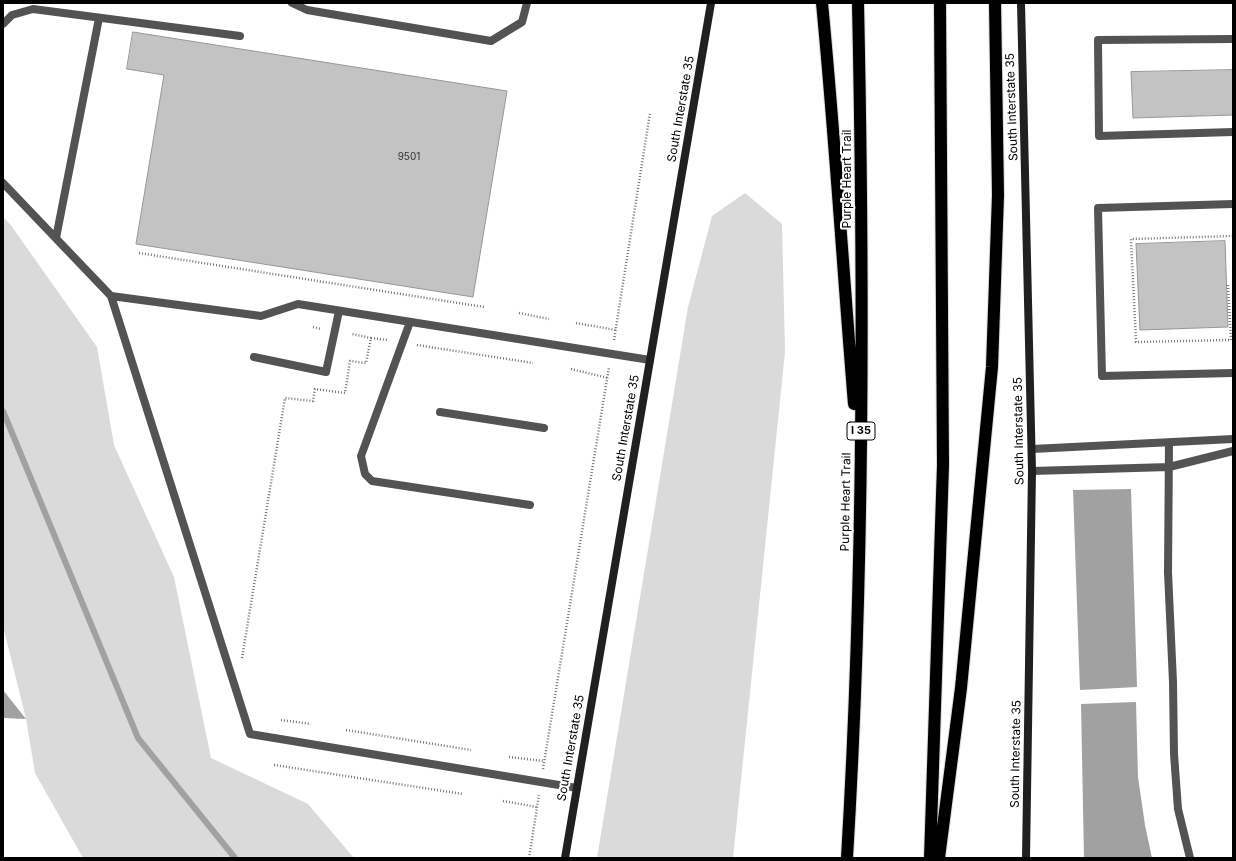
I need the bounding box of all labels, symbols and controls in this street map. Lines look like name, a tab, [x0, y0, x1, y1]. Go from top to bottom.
street label: South Interstate 35	[1003, 53, 1021, 161]
street label: South Interstate 35	[665, 55, 697, 163]
street label: Purple Heart Trail	[840, 130, 854, 228]
house number: 9501	[398, 151, 420, 163]
street label: South Interstate 35	[610, 374, 642, 482]
street label: South Interstate 35	[1011, 377, 1027, 485]
road number: I 35	[847, 422, 875, 440]
street label: Purple Heart Trail	[838, 452, 854, 552]
street label: South Interstate 35	[555, 694, 587, 802]
street label: South Interstate 35	[1008, 700, 1024, 808]

